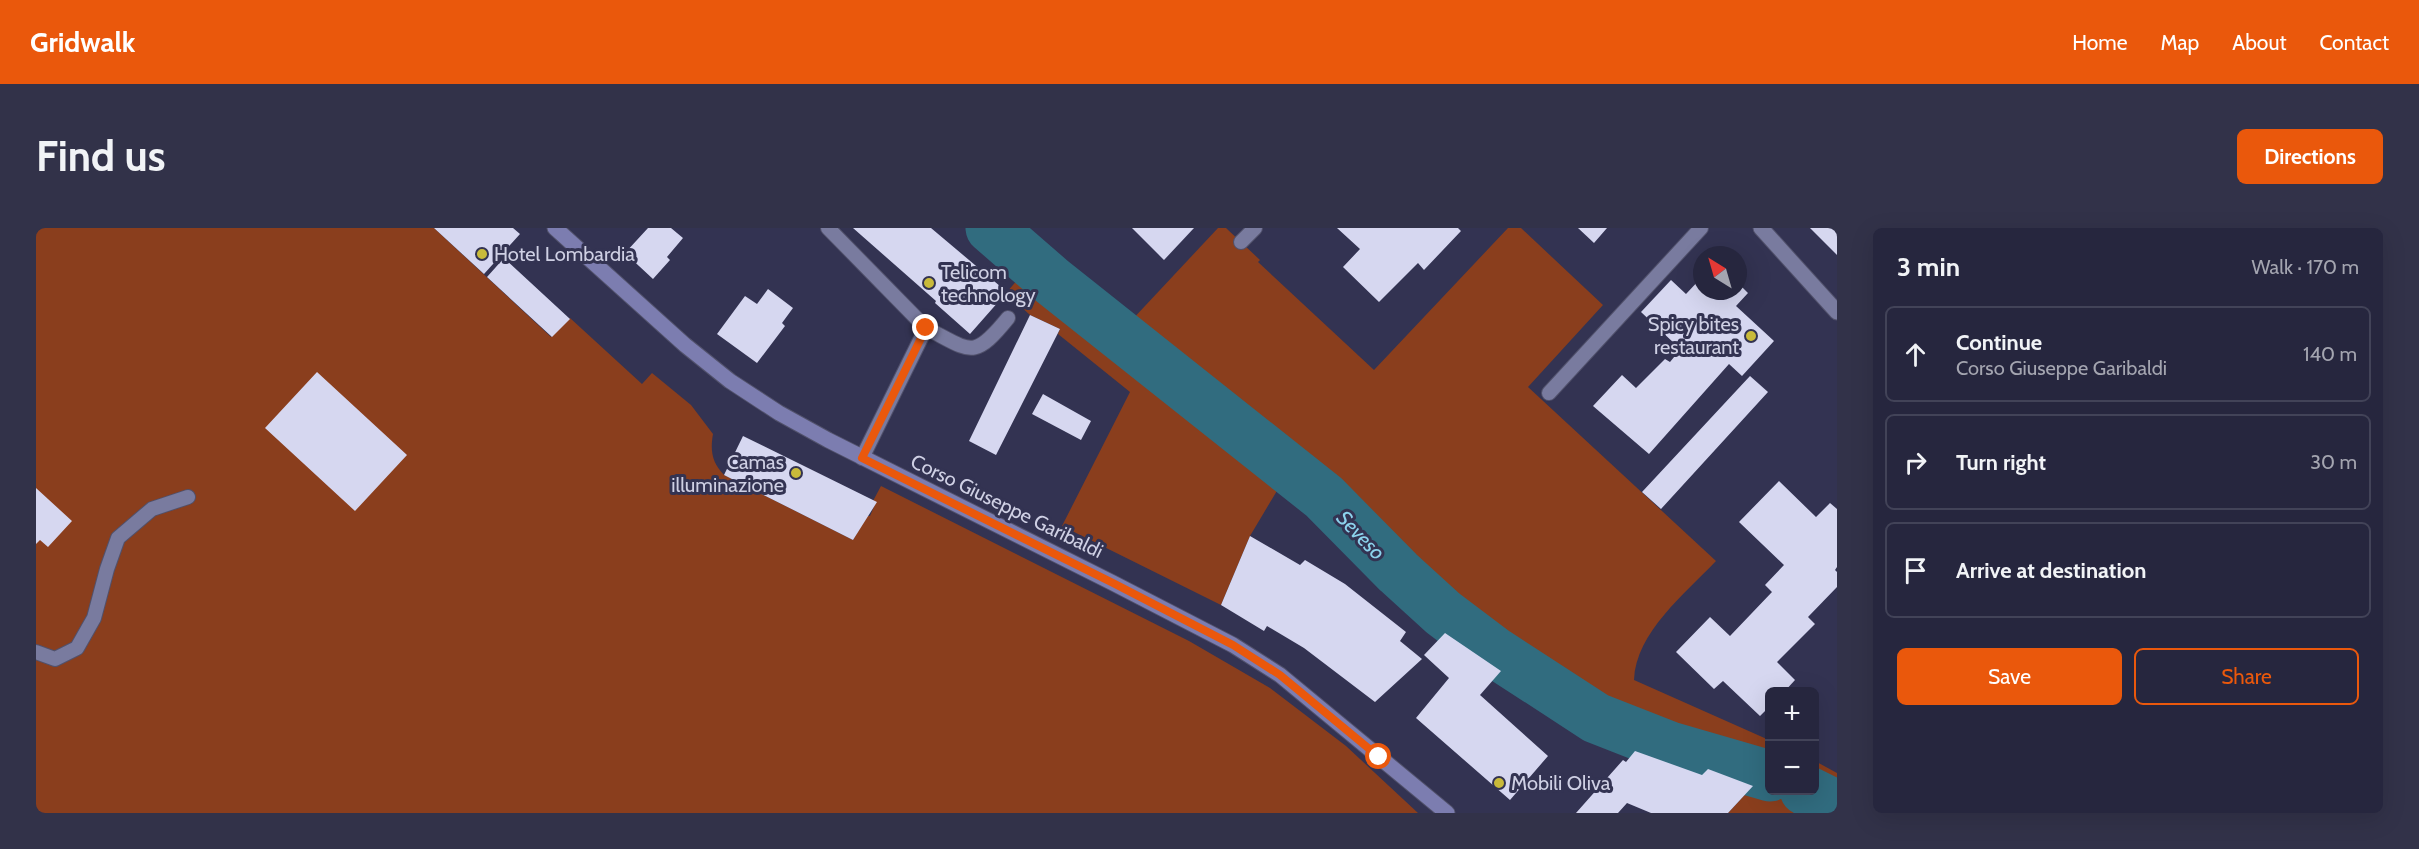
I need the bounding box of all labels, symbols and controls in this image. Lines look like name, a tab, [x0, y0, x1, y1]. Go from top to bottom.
text: Gridwalk	[30, 25, 135, 59]
text: Home	[2072, 30, 2128, 55]
text: Map	[2161, 30, 2199, 55]
text: About	[2232, 30, 2286, 55]
text: Contact	[2319, 30, 2389, 55]
button: Directions	[2237, 129, 2383, 184]
text: Find us	[36, 130, 165, 182]
place label: Hotel Lombardia	[494, 242, 635, 266]
north arrow	[1693, 246, 1747, 300]
marker: Hotel Lombardia	[475, 247, 489, 261]
text: 3 min	[1897, 251, 1960, 283]
text: Walk · 170 m	[2251, 255, 2359, 279]
place label: Telicom technology	[941, 260, 1036, 307]
marker: Telicom technology	[922, 276, 936, 290]
place label: Spicy bites restaurant	[1648, 312, 1739, 359]
route end	[912, 314, 938, 340]
marker: Spicy bites restaurant	[1744, 329, 1758, 343]
text: Continue	[1956, 329, 2042, 356]
icon: ahead	[1899, 338, 1932, 371]
text: 140 m	[2303, 342, 2357, 366]
text: Corso Giuseppe Garibaldi	[1956, 356, 2167, 380]
icon: right	[1899, 446, 1932, 479]
street label: Corso Giuseppe Garibaldi	[907, 449, 1107, 563]
text: Turn right	[1956, 449, 2046, 476]
place label: Camas illuminazione	[671, 450, 784, 497]
text: 30 m	[2310, 450, 2357, 474]
marker: Camas illuminazione	[789, 466, 803, 480]
water label: Seveso	[1332, 505, 1390, 565]
icon: arrive	[1899, 554, 1932, 587]
text: Arrive at destination	[1956, 557, 2146, 584]
button: Save	[1897, 648, 2122, 705]
button: Share	[2134, 648, 2359, 705]
map controls	[1765, 687, 1819, 795]
button: +	[1765, 687, 1819, 741]
button: −	[1765, 741, 1819, 795]
route start	[1365, 743, 1391, 769]
place label: Mobili Oliva	[1511, 771, 1611, 795]
marker: Mobili Oliva	[1492, 776, 1506, 790]

